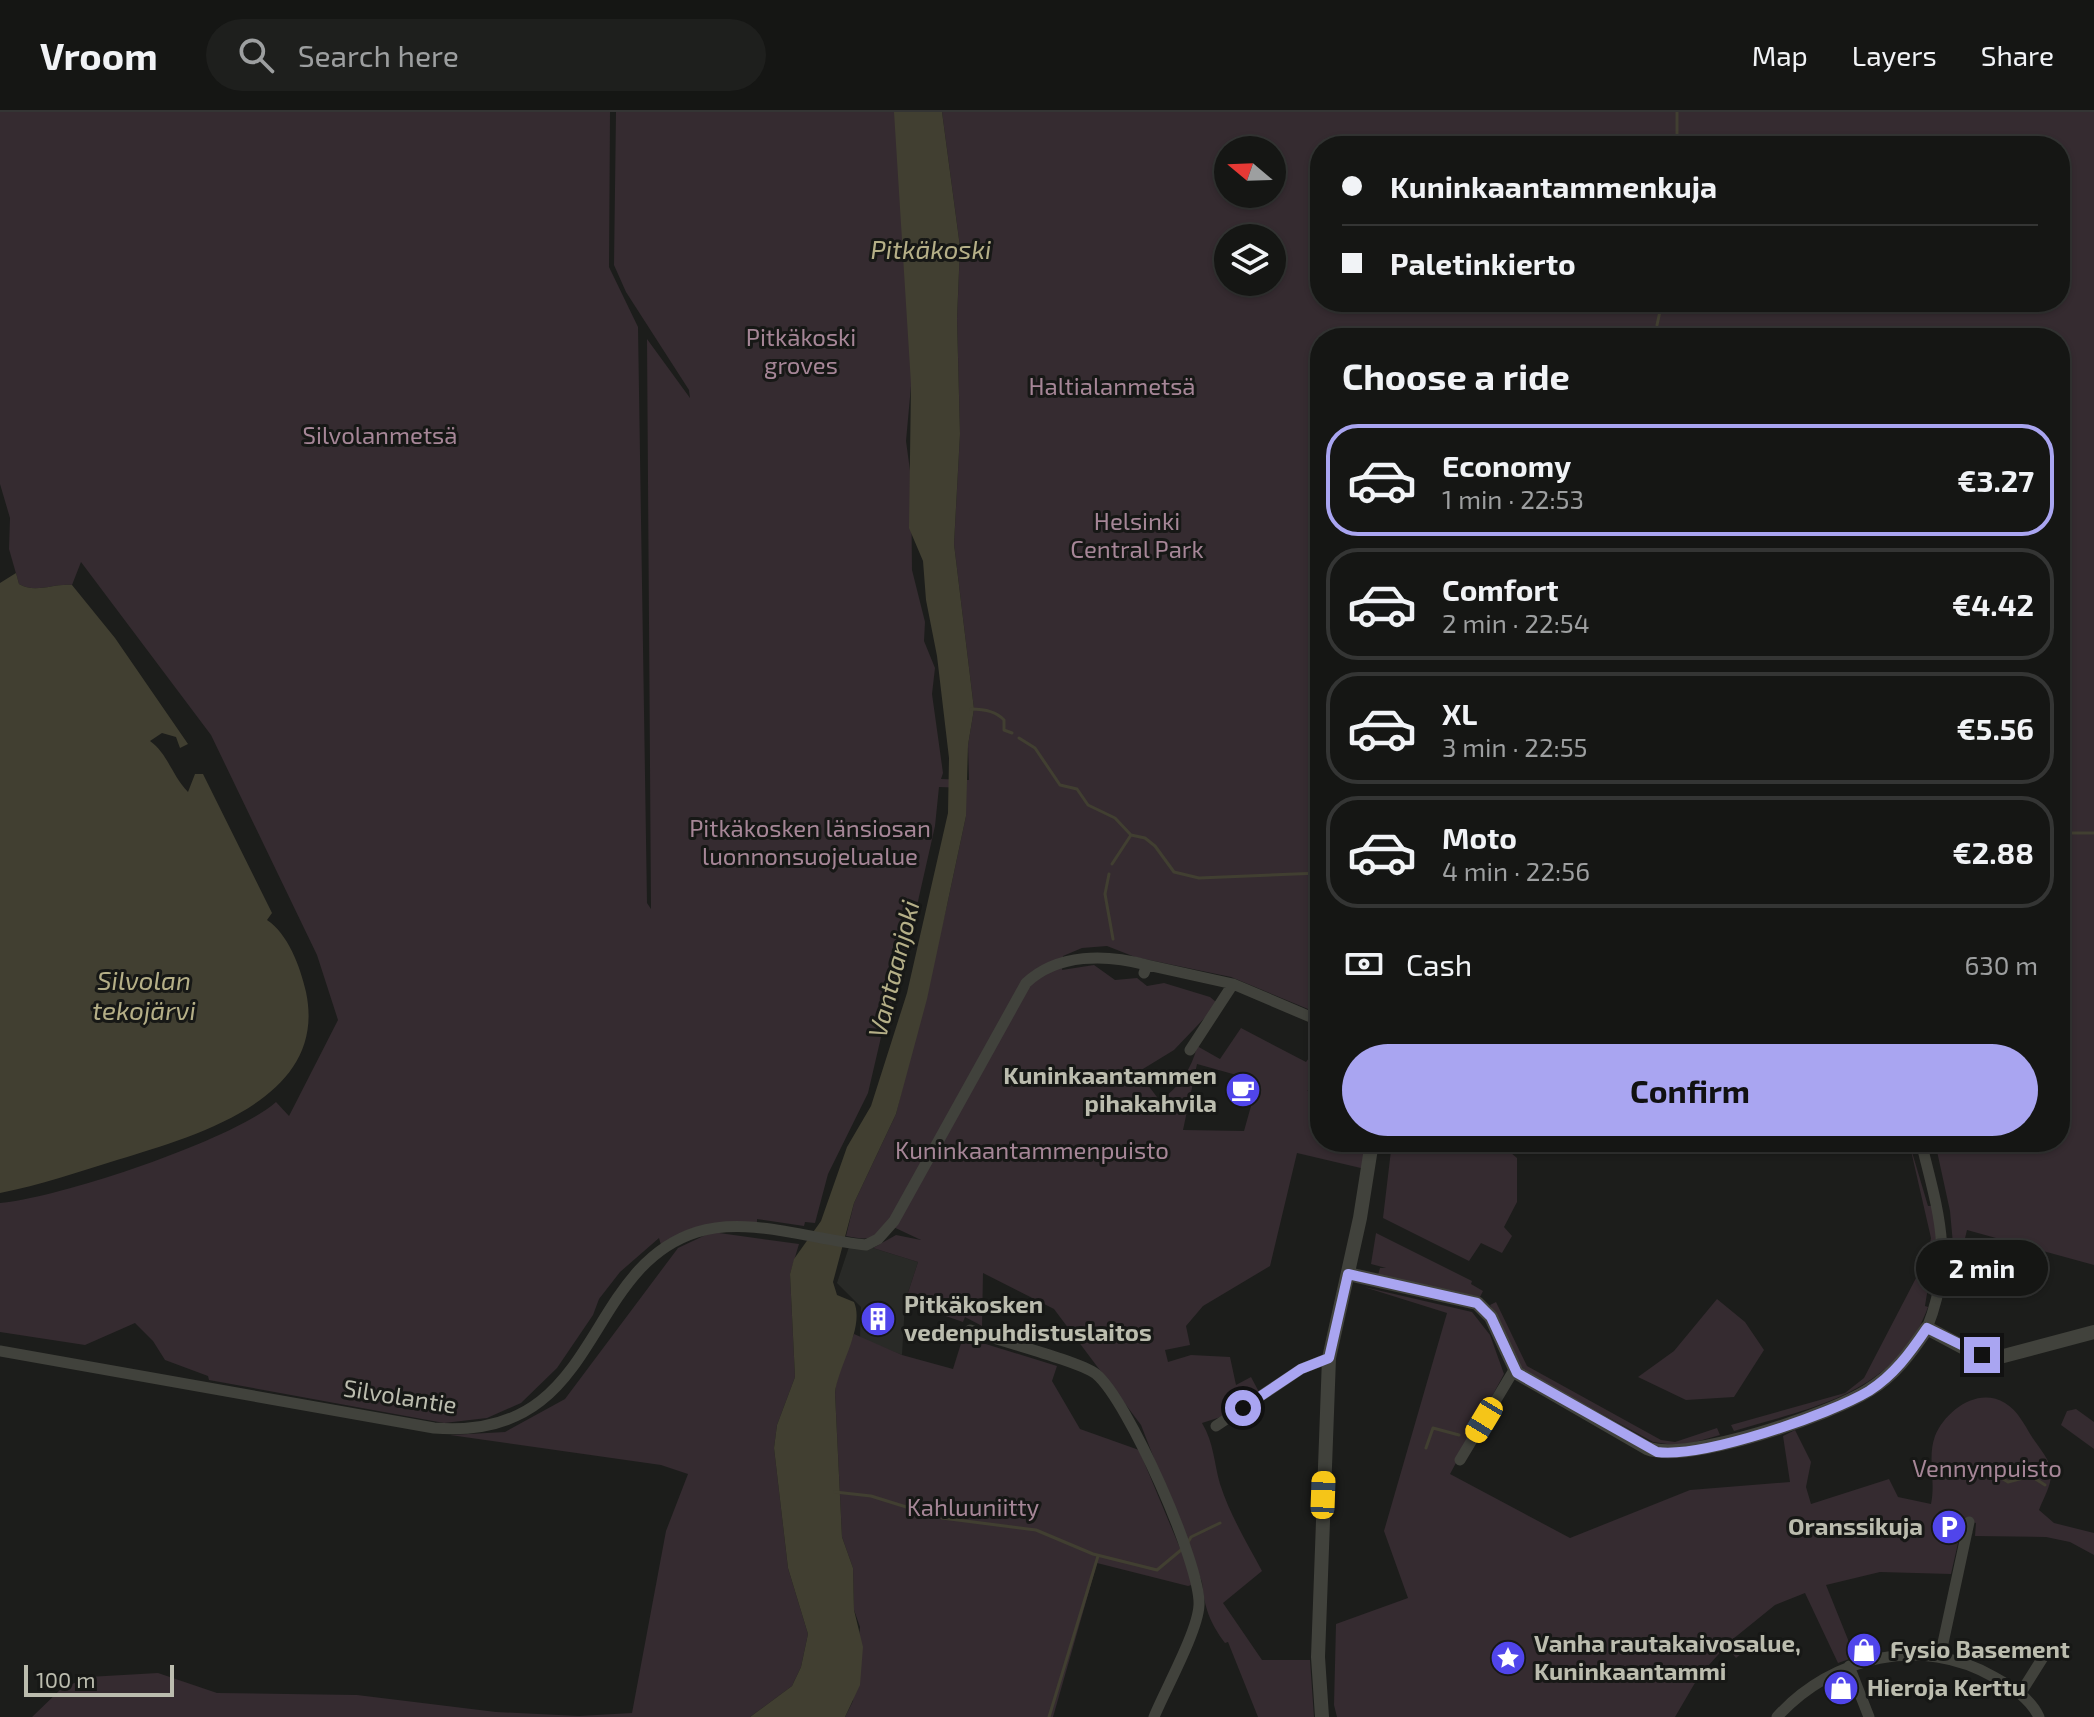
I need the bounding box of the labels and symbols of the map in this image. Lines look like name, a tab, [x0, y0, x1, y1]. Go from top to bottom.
north arrow	[1214, 136, 1286, 208]
water label: Pitkäkoski	[871, 233, 991, 264]
park label: Pitkäkoski groves	[746, 322, 856, 379]
park label: Haltialanmetsä	[1028, 371, 1196, 400]
park label: Silvolanmetsä	[303, 420, 457, 449]
park label: Helsinki Central Park	[1070, 506, 1204, 563]
park label: Pitkäkosken länsiosan luonnonsuojelualue	[689, 813, 931, 870]
water label: Vantaanjoki	[861, 897, 925, 1040]
water label: Silvolan tekojärvi	[92, 964, 196, 1025]
place label: Kuninkaantammen pihakahvila	[1003, 1060, 1217, 1117]
cafe icon: Kuninkaantammen pihakahvila	[1224, 1071, 1262, 1109]
park label: Kuninkaantammenpuisto	[895, 1135, 1169, 1164]
callout: 2 min	[1916, 1239, 2048, 1295]
place label: Pitkäkosken vedenpuhdistuslaitos	[904, 1289, 1152, 1346]
building icon: Pitkäkosken vedenpuhdistuslaitos	[859, 1300, 897, 1338]
route end	[1964, 1337, 2000, 1373]
street label: Silvolantie	[341, 1372, 459, 1419]
route start	[1225, 1390, 1261, 1426]
car	[1461, 1393, 1507, 1447]
park label: Vennynpuisto	[1912, 1453, 2062, 1482]
car	[1310, 1471, 1336, 1519]
park label: Kahluuniitty	[907, 1492, 1040, 1521]
parking icon: Oranssikuja	[1930, 1508, 1968, 1546]
place label: Oranssikuja	[1788, 1511, 1923, 1540]
place label: Vanha rautakaivosalue, Kuninkaantammi	[1534, 1628, 1801, 1685]
shop icon: Fysio Basement	[1845, 1631, 1883, 1669]
place label: Fysio Basement	[1890, 1634, 2070, 1663]
place icon: Vanha rautakaivosalue, Kuninkaantammi	[1489, 1639, 1527, 1677]
scale bar	[24, 1661, 174, 1697]
shop icon: Hieroja Kerttu	[1822, 1669, 1860, 1707]
place label: Hieroja Kerttu	[1867, 1672, 2026, 1701]

